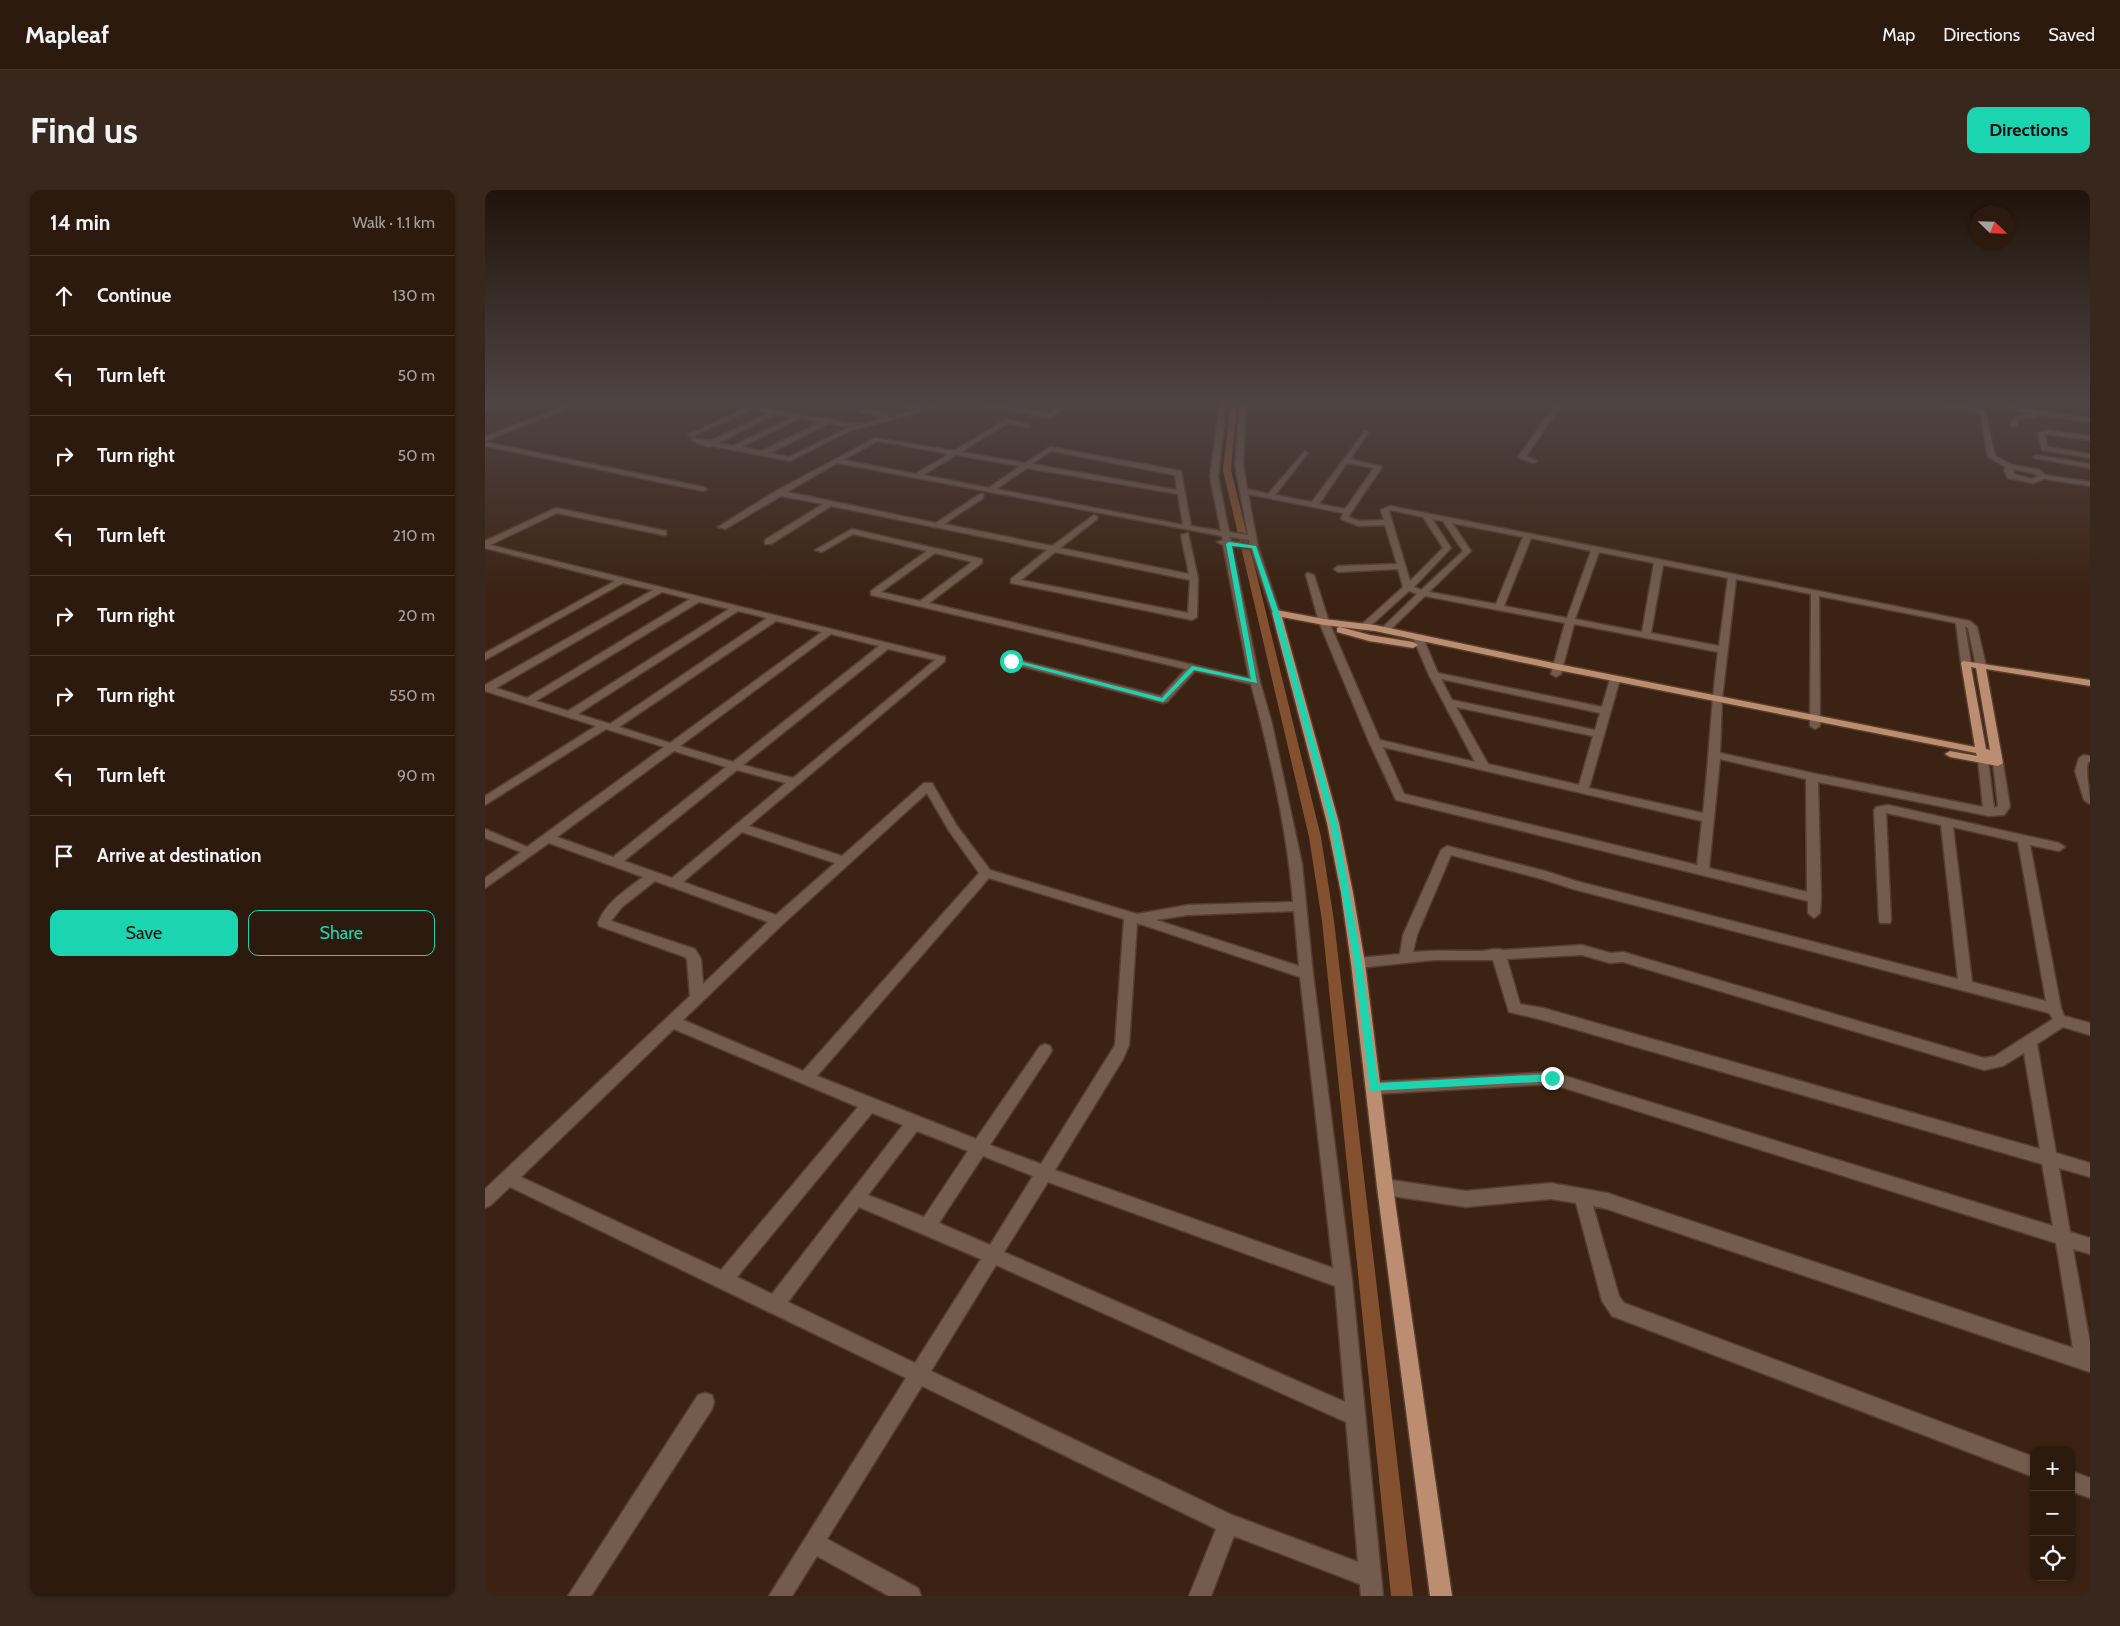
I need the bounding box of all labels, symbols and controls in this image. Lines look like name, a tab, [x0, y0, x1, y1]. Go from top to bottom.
text: Mapleaf	[25, 20, 109, 49]
text: Map	[1882, 24, 1915, 46]
text: Directions	[1943, 24, 2020, 46]
text: Saved	[2048, 24, 2095, 46]
button: Directions	[1967, 107, 2090, 153]
text: Find us	[30, 109, 138, 152]
north arrow	[1970, 205, 2015, 250]
text: 14 min	[50, 210, 110, 235]
text: Walk · 1.1 km	[353, 213, 435, 232]
icon: ahead	[50, 282, 78, 310]
text: Continue	[97, 284, 171, 307]
text: 130 m	[392, 286, 435, 305]
icon: left	[50, 362, 78, 390]
text: Turn left	[97, 364, 165, 387]
text: 50 m	[398, 366, 435, 385]
icon: right	[50, 442, 78, 470]
text: Turn right	[97, 444, 175, 467]
text: 50 m	[398, 446, 435, 465]
icon: left	[50, 522, 78, 550]
text: Turn left	[97, 524, 165, 547]
text: 210 m	[393, 526, 435, 545]
icon: right	[50, 602, 78, 630]
text: Turn right	[97, 604, 175, 627]
text: 20 m	[398, 606, 435, 625]
route start	[1000, 650, 1023, 673]
icon: right	[50, 682, 78, 710]
text: Turn right	[97, 684, 175, 707]
text: 550 m	[389, 686, 435, 705]
icon: left	[50, 762, 78, 790]
text: Turn left	[97, 764, 165, 787]
text: 90 m	[397, 766, 435, 785]
icon: arrive	[50, 842, 78, 870]
text: Arrive at destination	[97, 844, 261, 867]
button: Save	[50, 910, 238, 956]
button: Share	[248, 910, 435, 956]
route end	[1541, 1067, 1564, 1090]
map controls	[2030, 1446, 2075, 1581]
button: +	[2030, 1446, 2075, 1491]
button: −	[2030, 1491, 2075, 1536]
button: locate	[2030, 1536, 2075, 1581]

